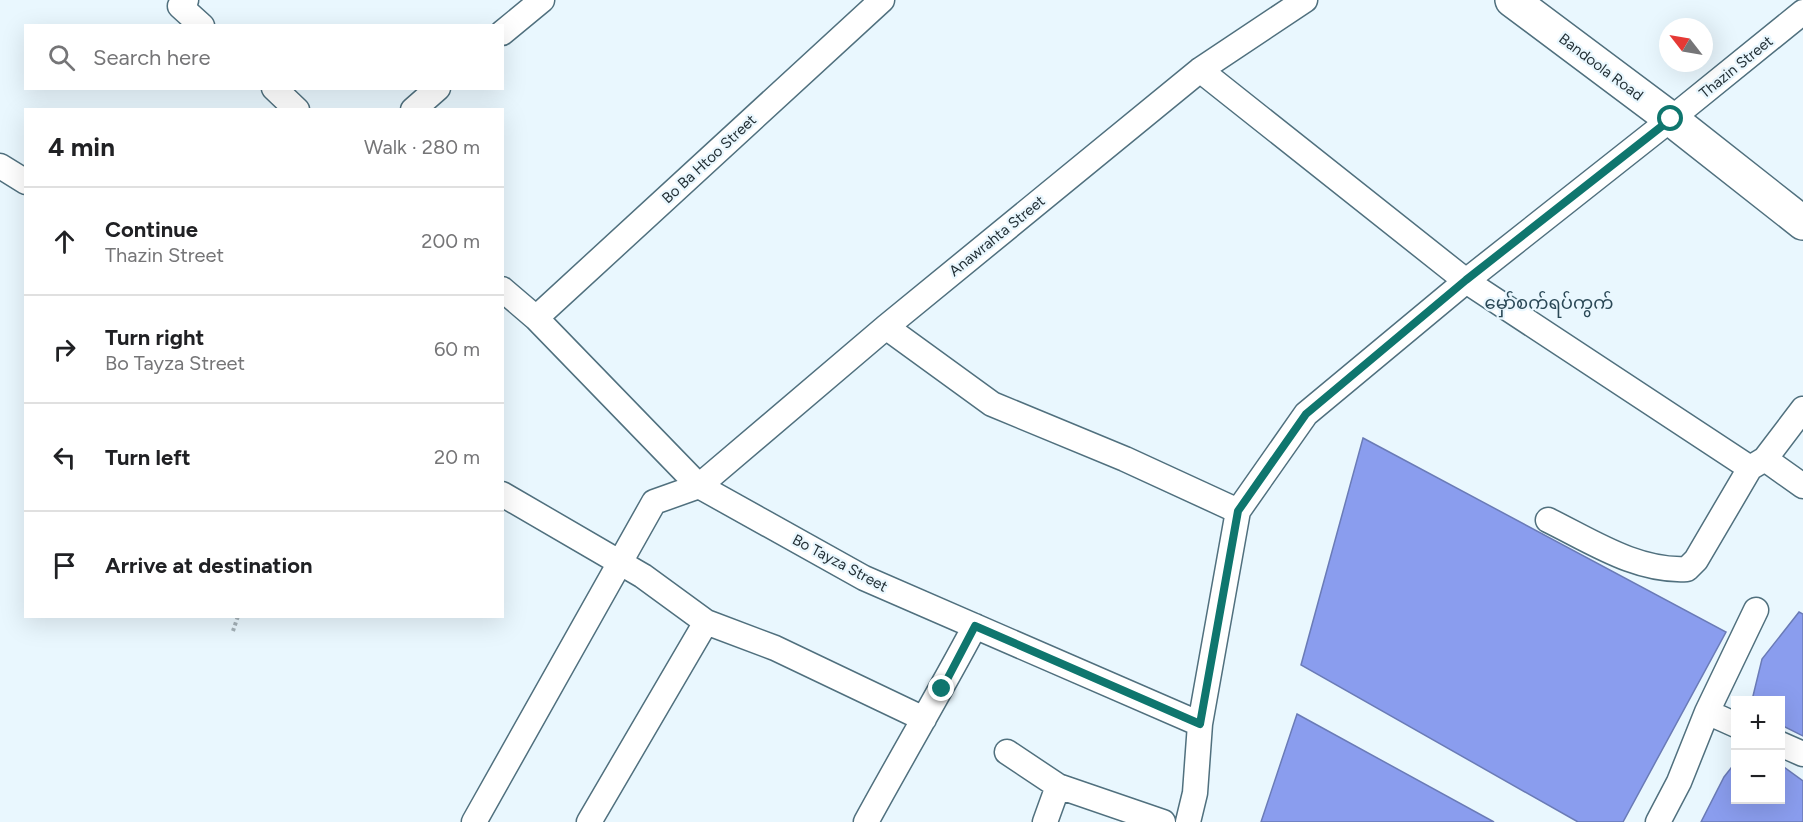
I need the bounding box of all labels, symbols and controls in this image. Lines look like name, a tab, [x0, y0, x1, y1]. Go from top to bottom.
north arrow	[1659, 18, 1713, 72]
search box	[24, 24, 504, 90]
street label: Bandoola Road	[1555, 30, 1647, 104]
street label: Thazin Street	[1696, 32, 1777, 102]
icon: search	[45, 41, 78, 74]
text: Search here	[93, 44, 211, 71]
route start	[1657, 105, 1683, 131]
street label: Bo Ba Htoo Street	[658, 111, 760, 207]
text: 4 min	[48, 131, 115, 163]
text: Walk · 280 m	[364, 135, 480, 159]
street label: Anawrahta Street	[946, 192, 1049, 280]
text: Continue	[105, 216, 198, 243]
icon: ahead	[48, 225, 81, 258]
text: 200 m	[421, 229, 480, 253]
text: Thazin Street	[105, 243, 224, 267]
district label: မှော်စက်ရပ်ကွက်	[1485, 290, 1613, 318]
text: Turn right	[105, 324, 204, 351]
icon: right	[48, 333, 81, 366]
text: 60 m	[434, 337, 480, 361]
text: Bo Tayza Street	[105, 351, 245, 375]
icon: left	[48, 441, 81, 474]
text: Turn left	[105, 444, 191, 471]
text: 20 m	[434, 445, 480, 469]
street label: Bo Tayza Street	[789, 530, 891, 596]
icon: arrive	[48, 549, 81, 582]
text: Arrive at destination	[105, 552, 313, 579]
route end	[928, 675, 954, 701]
map controls	[1731, 696, 1785, 804]
button: +	[1731, 696, 1785, 750]
button: −	[1731, 750, 1785, 804]

